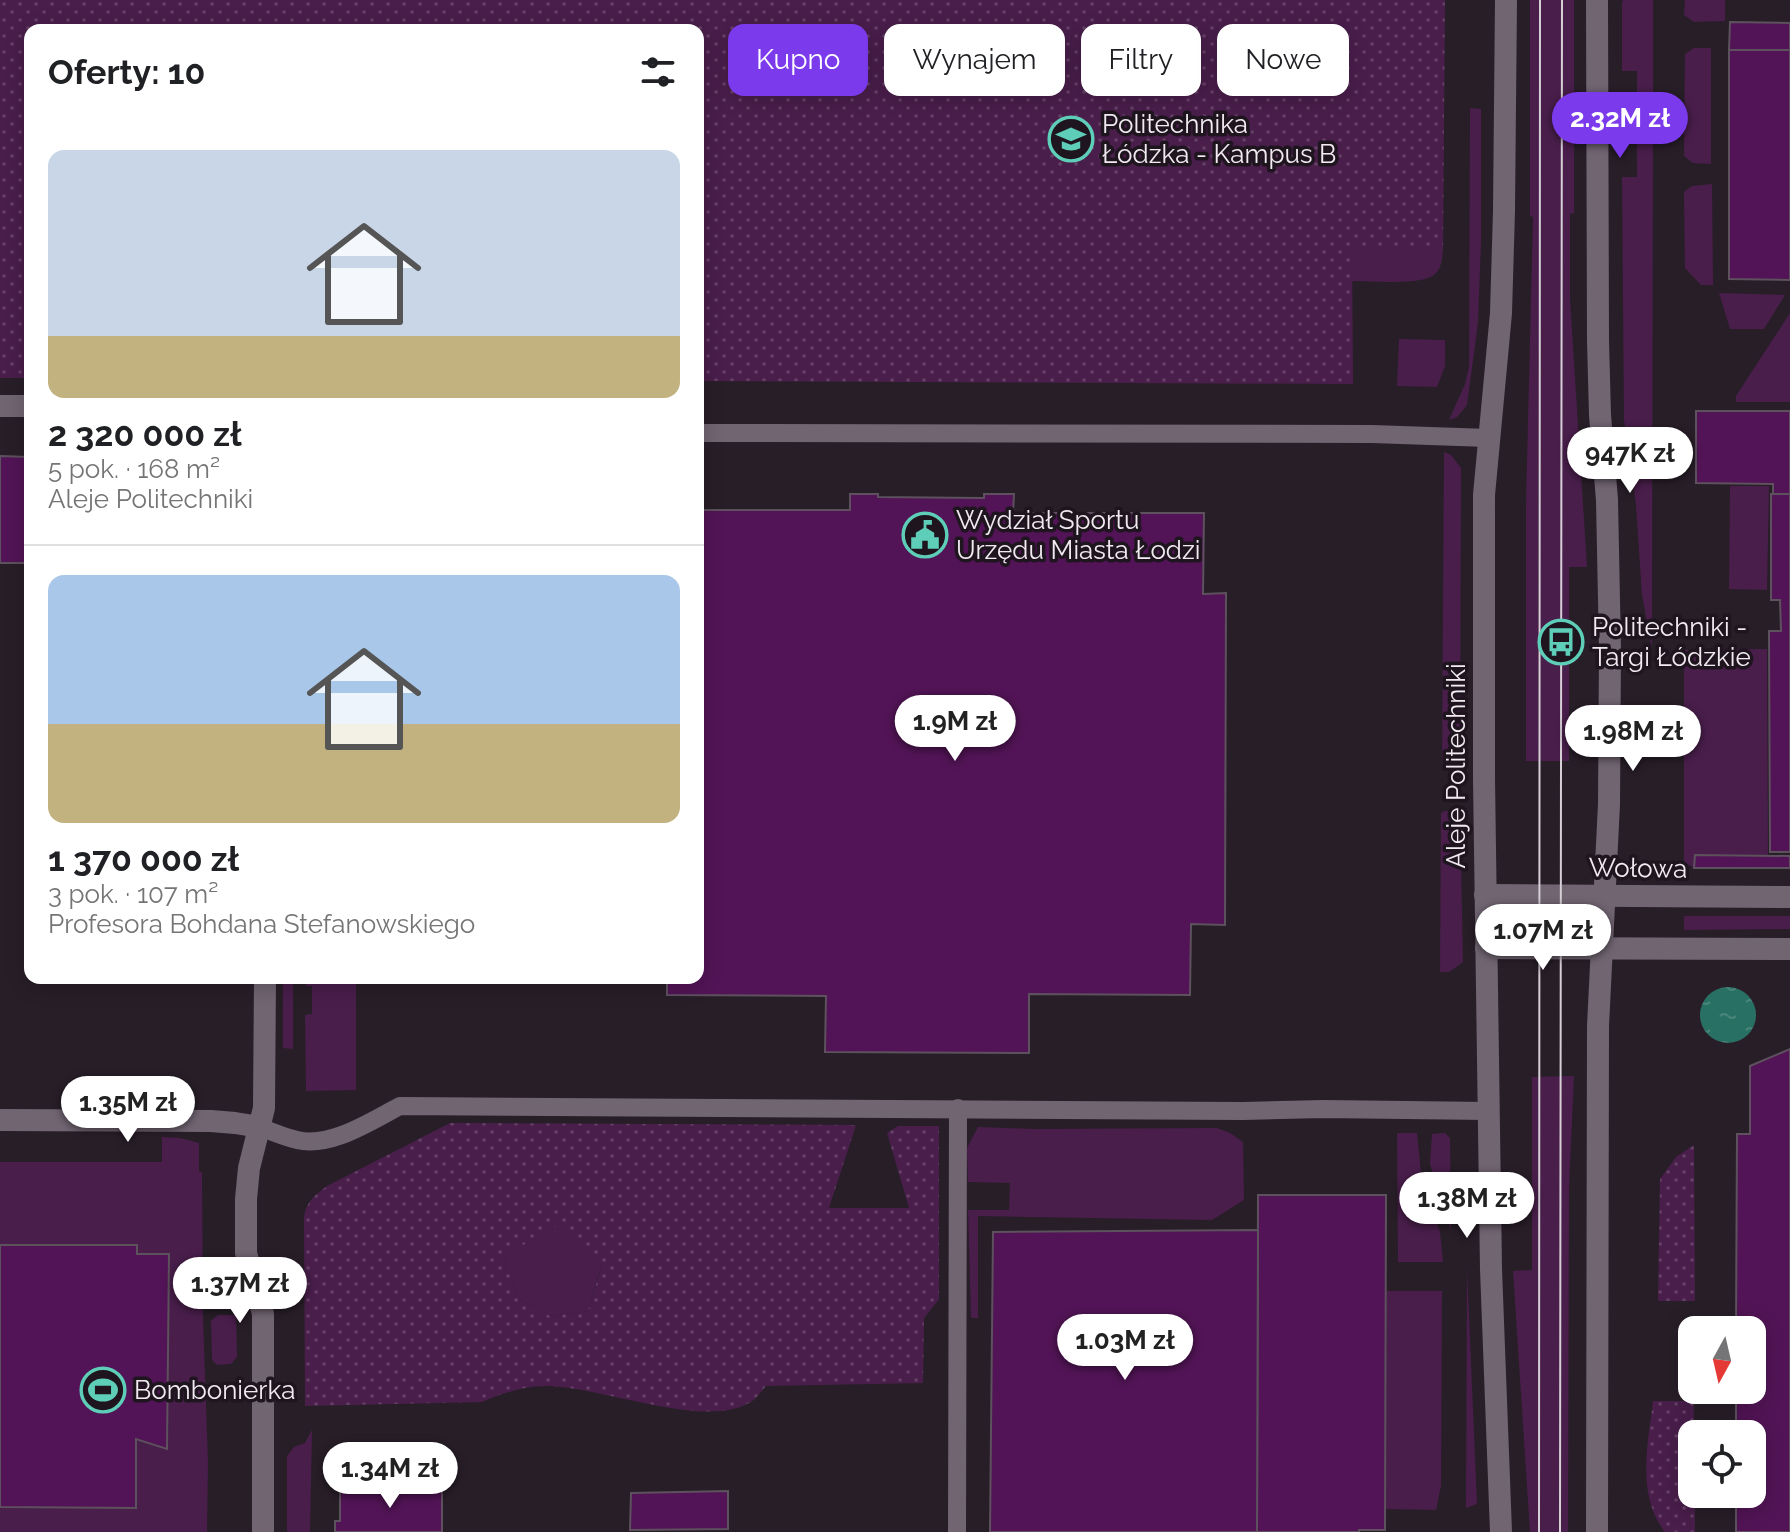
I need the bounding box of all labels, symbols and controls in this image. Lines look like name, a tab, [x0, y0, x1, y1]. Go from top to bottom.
chip: Kupno	[728, 24, 868, 96]
chip: Wynajem	[884, 24, 1065, 96]
chip: Filtry	[1081, 24, 1201, 96]
chip: Nowe	[1217, 24, 1349, 96]
icon: filters	[636, 50, 680, 94]
text: Oferty: 10	[48, 52, 206, 92]
pin: 2.32M zł	[1537, 92, 1703, 160]
text: 2.32M zł	[1570, 103, 1670, 133]
place label: Politechnika Łódzka - Kampus B	[1102, 109, 1336, 169]
school or university icon: Politechnika Łódzka - Kampus B	[1047, 115, 1095, 163]
icon: home	[292, 202, 436, 346]
text: 2 320 000 zł	[48, 414, 242, 454]
pin: 947K zł	[1556, 427, 1704, 495]
text: 947K zł	[1585, 438, 1675, 468]
text: 5 pok. · 168 m²	[48, 454, 220, 484]
text: Aleje Politechniki	[48, 484, 253, 514]
place label: Wydział Sportu Urzędu Miasta Łodzi	[956, 505, 1200, 565]
public building icon: Wydział Sportu Urzędu Miasta Łodzi	[901, 511, 949, 559]
place label: Politechniki - Targi Łódzkie	[1592, 612, 1751, 672]
bus stop icon: Politechniki - Targi Łódzkie	[1537, 618, 1585, 666]
icon: home	[292, 627, 436, 771]
street label: Aleje Politechniki	[1441, 663, 1471, 869]
pin: 1.9M zł	[881, 695, 1029, 763]
pin: 1.98M zł	[1550, 705, 1716, 773]
text: 1.9M zł	[913, 706, 997, 736]
text: 1.98M zł	[1583, 716, 1683, 746]
text: 1 370 000 zł	[48, 839, 239, 879]
street label: Wołowa	[1588, 852, 1688, 884]
text: 3 pok. · 107 m²	[48, 879, 218, 909]
pin: 1.07M zł	[1460, 904, 1626, 972]
text: Profesora Bohdana Stefanowskiego	[48, 909, 475, 939]
text: 1.07M zł	[1493, 915, 1593, 945]
pin: 1.35M zł	[45, 1076, 211, 1144]
text: 1.35M zł	[79, 1087, 177, 1117]
pin: 1.38M zł	[1384, 1172, 1550, 1240]
text: 1.38M zł	[1417, 1183, 1517, 1213]
pin: 1.37M zł	[157, 1257, 323, 1325]
text: 1.37M zł	[191, 1268, 289, 1298]
pin: 1.03M zł	[1042, 1314, 1208, 1382]
north arrow	[1678, 1316, 1766, 1404]
map controls	[1678, 1316, 1766, 1508]
text: 1.03M zł	[1075, 1325, 1175, 1355]
sports icon: Bombonierka	[79, 1366, 127, 1414]
place label: Bombonierka	[134, 1375, 295, 1405]
button: locate	[1678, 1420, 1766, 1508]
pin: 1.34M zł	[307, 1442, 473, 1510]
text: 1.34M zł	[341, 1453, 439, 1483]

